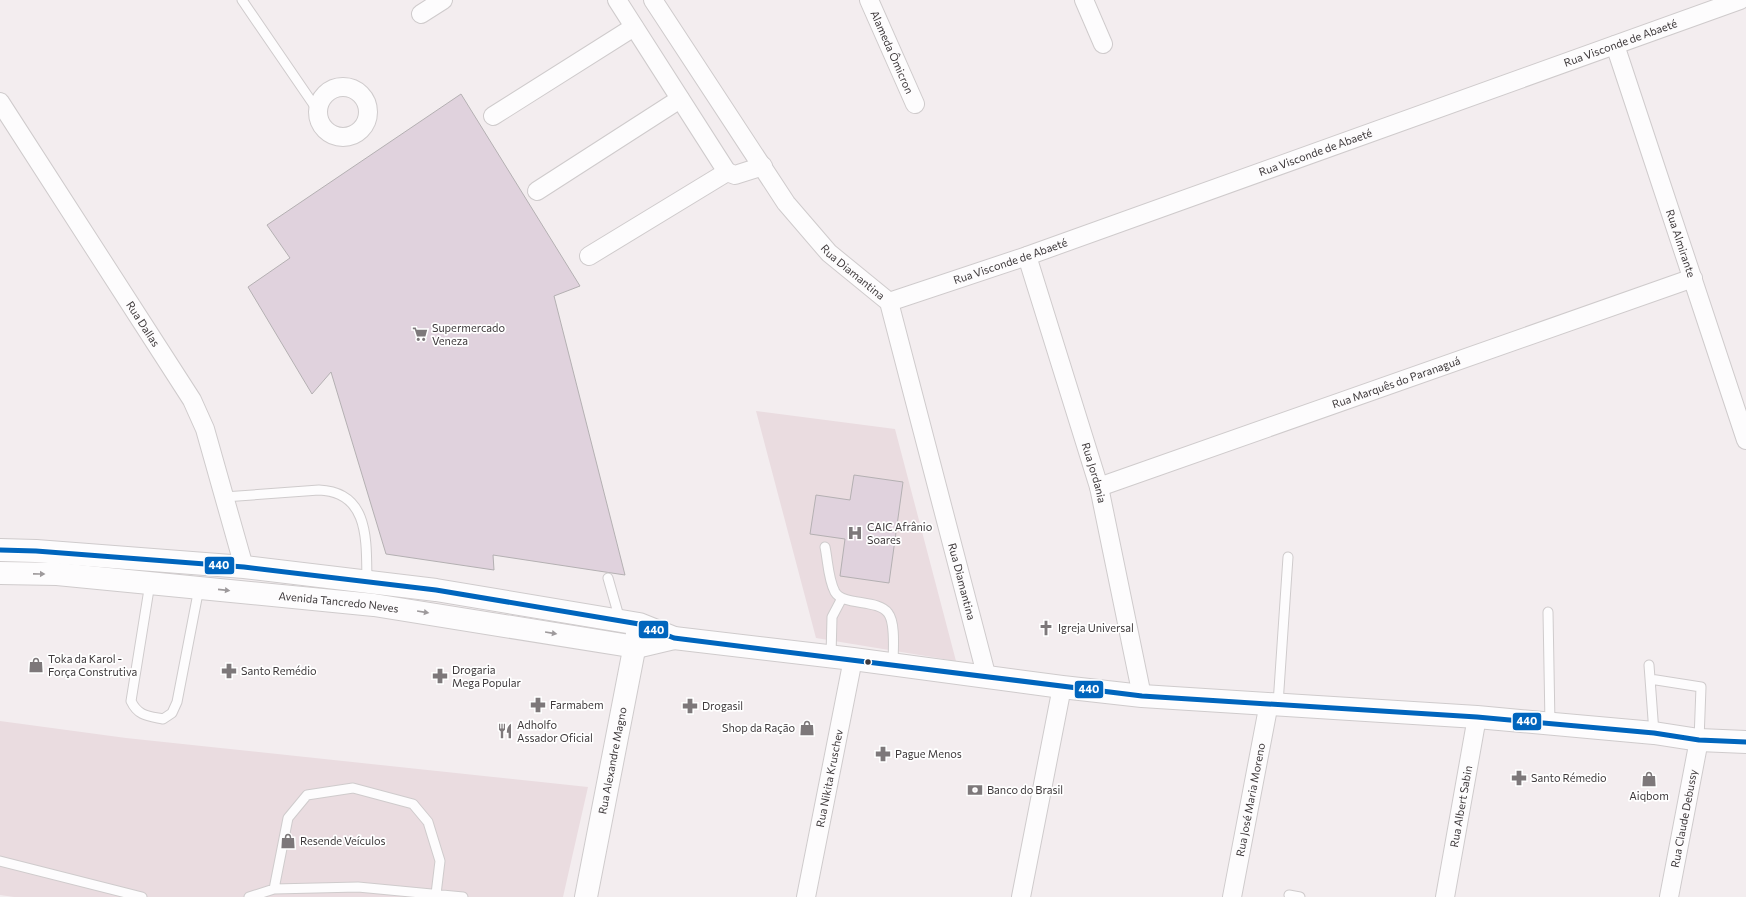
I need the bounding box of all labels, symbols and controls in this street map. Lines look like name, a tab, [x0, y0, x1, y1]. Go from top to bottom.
street label: Alameda Ômicron	[868, 8, 917, 96]
street label: Rua Visconde de Abaeté	[1562, 16, 1679, 69]
street label: Rua Visconde de Abaeté	[1257, 126, 1374, 178]
street label: Rua Almirante	[1664, 208, 1699, 279]
street label: Rua Visconde de Abaeté	[952, 235, 1069, 286]
street label: Rua Diamantina	[818, 241, 888, 302]
street label: Rua Dallas	[124, 298, 163, 349]
place label: Supermercado Veneza	[432, 321, 505, 347]
supermarket icon: Supermercado Veneza	[411, 325, 429, 343]
street label: Rua Marquês do Paranaguá	[1330, 353, 1462, 411]
street label: Rua Jordania	[1080, 441, 1109, 504]
place label: CAIC Afrânio Soares	[867, 520, 933, 546]
hospital icon: CAIC Afrânio Soares	[846, 524, 864, 542]
street label: Rua Diamantina	[946, 541, 979, 621]
line badge: 440	[204, 556, 235, 575]
text: 440	[209, 558, 229, 571]
one-way arrow	[33, 570, 45, 577]
one-way arrow	[218, 587, 230, 594]
street label: Avenida Tancredo Neves	[278, 589, 400, 615]
one-way arrow	[417, 609, 429, 615]
church icon: Igreja Universal	[1037, 619, 1055, 637]
line badge: 440	[638, 620, 669, 639]
place label: Igreja Universal	[1058, 621, 1134, 634]
text: 440	[644, 623, 664, 636]
one-way arrow	[545, 630, 557, 636]
place label: Toka da Karol - Força Construtiva	[48, 652, 137, 678]
shop icon: Toka da Karol - Força Construtiva	[27, 656, 45, 674]
unlabelled marker	[863, 657, 873, 667]
pharmacy icon: Santo Remédio	[220, 662, 238, 680]
place label: Drogaria Mega Popular	[452, 663, 522, 689]
place label: Santo Remédio	[241, 664, 317, 677]
pharmacy icon: Drogaria Mega Popular	[431, 667, 449, 685]
line badge: 440	[1074, 680, 1104, 699]
text: 440	[1079, 682, 1099, 695]
pharmacy icon: Farmabem	[529, 696, 547, 714]
pharmacy icon: Drogasil	[681, 697, 699, 715]
place label: Farmabem	[550, 698, 604, 711]
place label: Drogasil	[702, 699, 743, 712]
street label: Rua Alexandre Magno	[595, 705, 629, 815]
line badge: 440	[1512, 712, 1542, 731]
text: 440	[1517, 714, 1537, 727]
place label: Adholfo Assador Oficial	[517, 718, 593, 744]
shop icon: Shop da Ração	[798, 719, 816, 737]
place label: Shop da Ração	[722, 721, 795, 734]
restaurant icon: Adholfo Assador Oficial	[496, 722, 514, 740]
street label: Rua Nikita Kruschev	[813, 728, 845, 828]
street label: Rua José Maria Moreno	[1233, 741, 1267, 857]
pharmacy icon: Pague Menos	[874, 745, 892, 763]
place label: Pague Menos	[895, 747, 962, 760]
street label: Rua Albert Sabin	[1447, 764, 1474, 848]
street label: Rua Claude Debussy	[1668, 768, 1699, 869]
pharmacy icon: Santo Rémedio	[1510, 769, 1528, 787]
shop icon: Aiqbom	[1640, 770, 1658, 788]
place label: Santo Rémedio	[1531, 771, 1607, 784]
bank icon: Banco do Brasil	[966, 781, 984, 799]
place label: Banco do Brasil	[987, 783, 1063, 796]
place label: Aiqbom	[1629, 789, 1669, 802]
shop icon: Resende Veículos	[279, 832, 297, 850]
place label: Resende Veículos	[300, 834, 385, 847]

